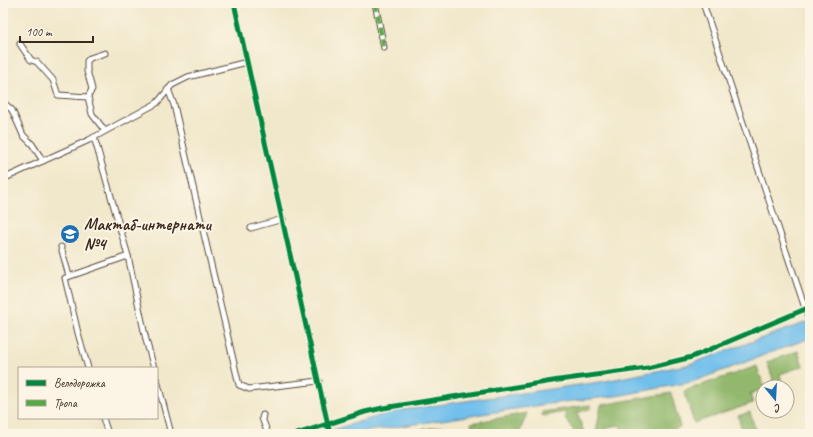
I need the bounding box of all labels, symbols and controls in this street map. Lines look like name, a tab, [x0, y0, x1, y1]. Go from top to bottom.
scale bar	[20, 18, 93, 44]
text: 100 m	[26, 24, 53, 40]
place label: Мактаб-интернати №4	[84, 214, 213, 255]
school or university icon: Мактаб-интернати №4	[59, 223, 81, 245]
legend	[18, 367, 158, 419]
text: Велодорожка	[54, 375, 106, 391]
north arrow	[755, 379, 795, 419]
text: Тропа	[54, 395, 78, 411]
text: С	[772, 401, 783, 416]

